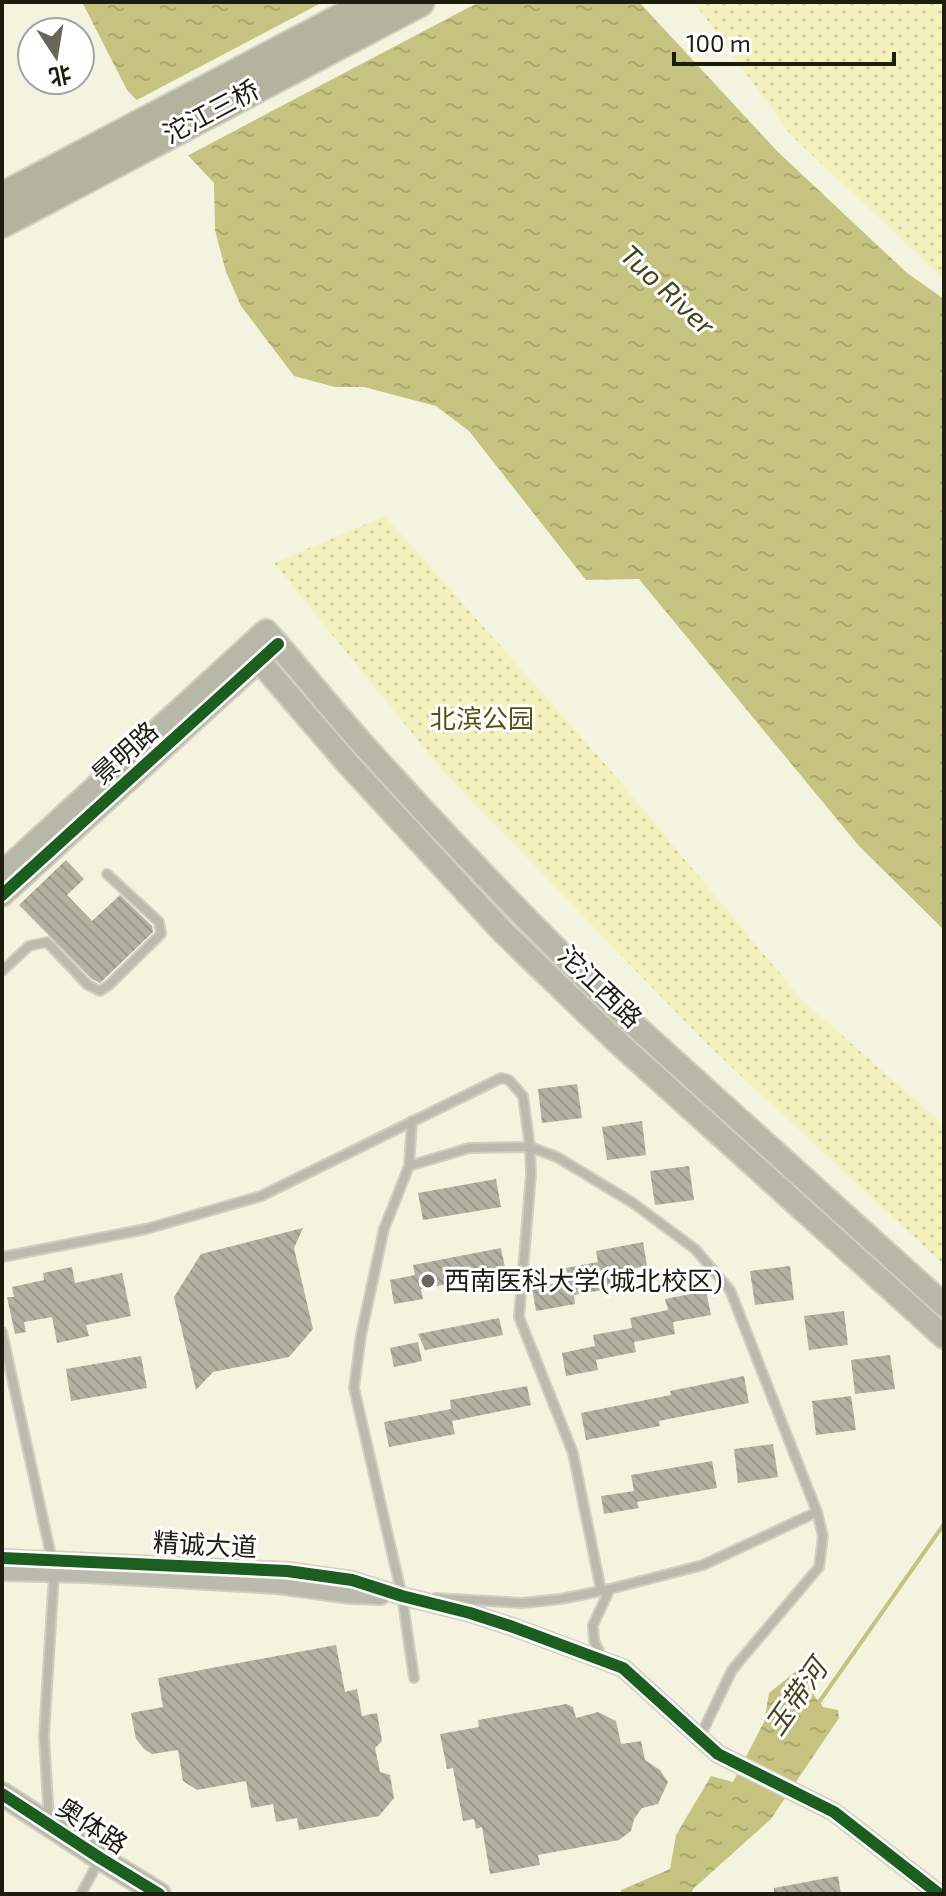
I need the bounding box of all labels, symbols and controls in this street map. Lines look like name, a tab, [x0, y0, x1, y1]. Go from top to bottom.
north arrow	[16, 16, 96, 96]
scale bar	[674, 16, 894, 66]
text: 100 m	[686, 28, 751, 57]
text: 北	[47, 62, 74, 92]
street label: 沱江三桥	[157, 73, 263, 149]
water label: Tuo River	[614, 237, 724, 342]
park label: 北滨公园	[430, 702, 534, 733]
street label: 景明路	[85, 714, 163, 790]
street label: 沱江西路	[553, 939, 649, 1033]
place label: 西南医科大学(城北校区)	[444, 1264, 723, 1295]
marker: 西南医科大学(城北校区)	[419, 1272, 437, 1290]
street label: 精诚大道	[152, 1525, 258, 1562]
water label: 玉带河	[757, 1648, 836, 1741]
street label: 奥体路	[52, 1790, 134, 1859]

